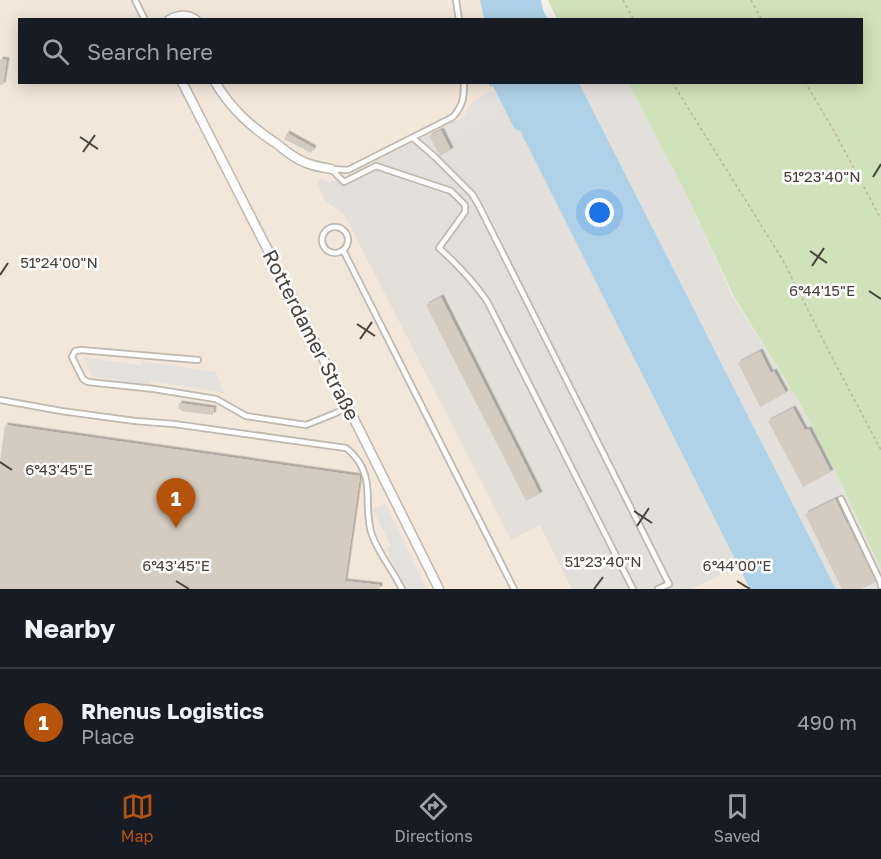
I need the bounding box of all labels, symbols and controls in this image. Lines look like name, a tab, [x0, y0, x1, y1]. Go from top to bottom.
search box	[18, 18, 863, 84]
icon: search	[39, 35, 72, 68]
text: Search here	[87, 38, 213, 65]
text: 51°23'40"N	[783, 167, 861, 185]
your location	[585, 198, 614, 227]
street label: Rotterdamer Straße	[258, 245, 365, 424]
text: 51°24'00"N	[20, 253, 98, 271]
text: 6°44'15"E	[789, 281, 855, 299]
text: 6°43'45"E	[25, 460, 93, 478]
pin: 1	[156, 478, 195, 528]
text: 51°23'40"N	[564, 552, 642, 570]
text: 6°43'45"E	[142, 556, 210, 574]
text: 6°44'00"E	[703, 556, 771, 574]
text: Nearby	[24, 613, 115, 644]
text: Rhenus Logistics	[81, 697, 264, 724]
text: 1	[38, 710, 49, 734]
text: 490 m	[798, 710, 857, 734]
text: Place	[81, 724, 134, 748]
tab: Map	[121, 790, 154, 846]
tab: Directions	[395, 790, 473, 846]
tab: Saved	[714, 790, 760, 846]

